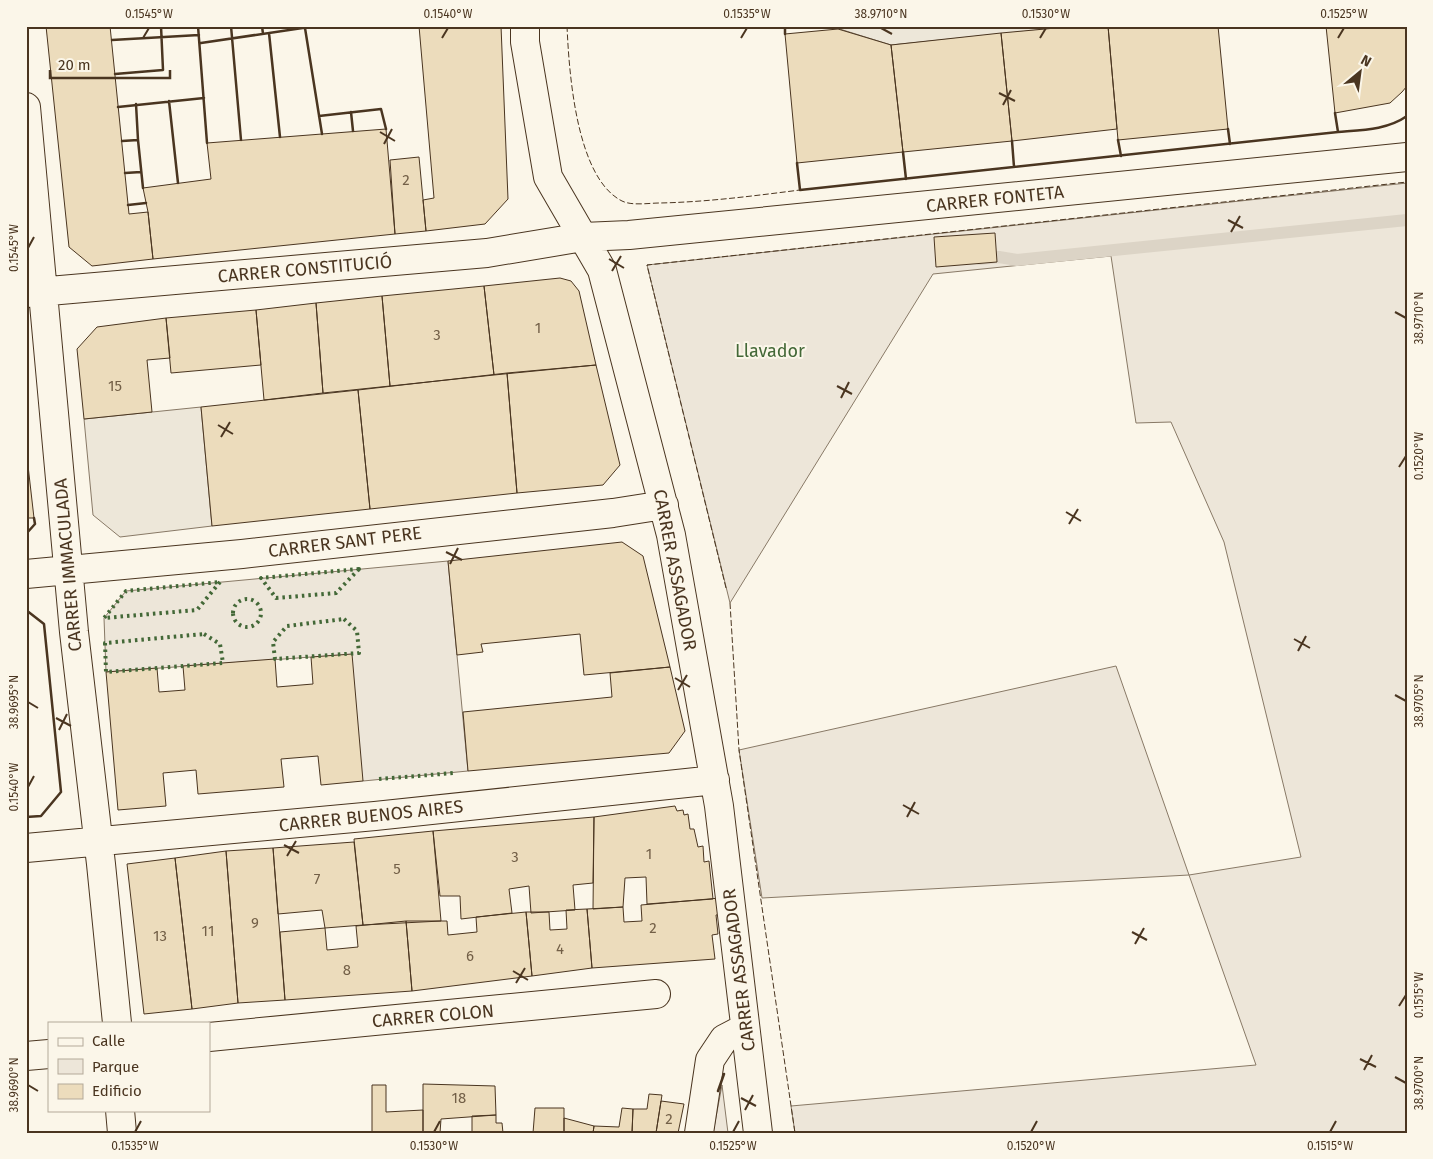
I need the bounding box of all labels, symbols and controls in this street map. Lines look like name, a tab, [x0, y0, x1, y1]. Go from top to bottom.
text: 0.1545°W	[125, 7, 173, 21]
text: 0.1540°W	[424, 7, 473, 21]
text: 0.1535°W	[723, 7, 771, 21]
text: 38.9710°N	[855, 7, 907, 21]
text: 0.1530°W	[1022, 7, 1070, 21]
text: 0.1525°W	[1320, 7, 1368, 21]
scale bar	[50, 48, 170, 80]
north arrow	[1336, 48, 1386, 98]
text: N	[1358, 51, 1374, 71]
text: 20 m	[58, 56, 91, 74]
house number: 2	[402, 171, 410, 189]
street label: CARRER FONTETA	[925, 181, 1066, 217]
text: 0.1545°W	[7, 224, 21, 272]
street label: CARRER CONSTITUCIÓ	[217, 250, 393, 288]
text: 38.9710°N	[1412, 292, 1426, 344]
house number: 1	[535, 319, 541, 337]
house number: 3	[433, 326, 441, 344]
park label: Llavador	[735, 340, 805, 362]
house number: 15	[108, 377, 122, 395]
text: 0.1520°W	[1412, 432, 1426, 480]
street label: CARRER IMMACULADA	[49, 477, 87, 653]
street label: CARRER ASSAGADOR	[649, 487, 701, 653]
street label: CARRER SANT PERE	[267, 522, 423, 562]
text: 38.9705°N	[1412, 674, 1426, 728]
text: 38.9695°N	[7, 675, 21, 729]
text: 0.1540°W	[7, 762, 21, 811]
street label: CARRER BUENOS AIRES	[278, 795, 464, 837]
house number: 1	[646, 845, 652, 863]
house number: 3	[511, 848, 519, 866]
house number: 5	[393, 860, 401, 878]
house number: 7	[314, 870, 321, 888]
street label: CARRER ASSAGADOR	[718, 887, 760, 1053]
house number: 9	[251, 914, 259, 932]
house number: 2	[649, 919, 657, 937]
house number: 11	[202, 922, 214, 940]
house number: 13	[153, 927, 167, 945]
house number: 4	[556, 940, 564, 958]
house number: 6	[466, 947, 474, 965]
house number: 8	[343, 961, 351, 979]
text: 0.1515°W	[1412, 972, 1426, 1018]
street label: CARRER COLON	[371, 1000, 495, 1032]
legend	[48, 1022, 210, 1112]
text: Calle	[92, 1032, 125, 1050]
text: 38.9700°N	[1412, 1056, 1426, 1110]
text: 38.9690°N	[7, 1057, 21, 1113]
text: Parque	[92, 1058, 139, 1076]
text: Edificio	[92, 1082, 142, 1100]
house number: 18	[452, 1089, 466, 1107]
house number: 2	[665, 1110, 673, 1128]
text: 0.1535°W	[111, 1139, 159, 1153]
text: 0.1530°W	[410, 1139, 458, 1153]
text: 0.1525°W	[709, 1139, 757, 1153]
text: 0.1520°W	[1007, 1139, 1055, 1153]
text: 0.1515°W	[1307, 1139, 1353, 1153]

